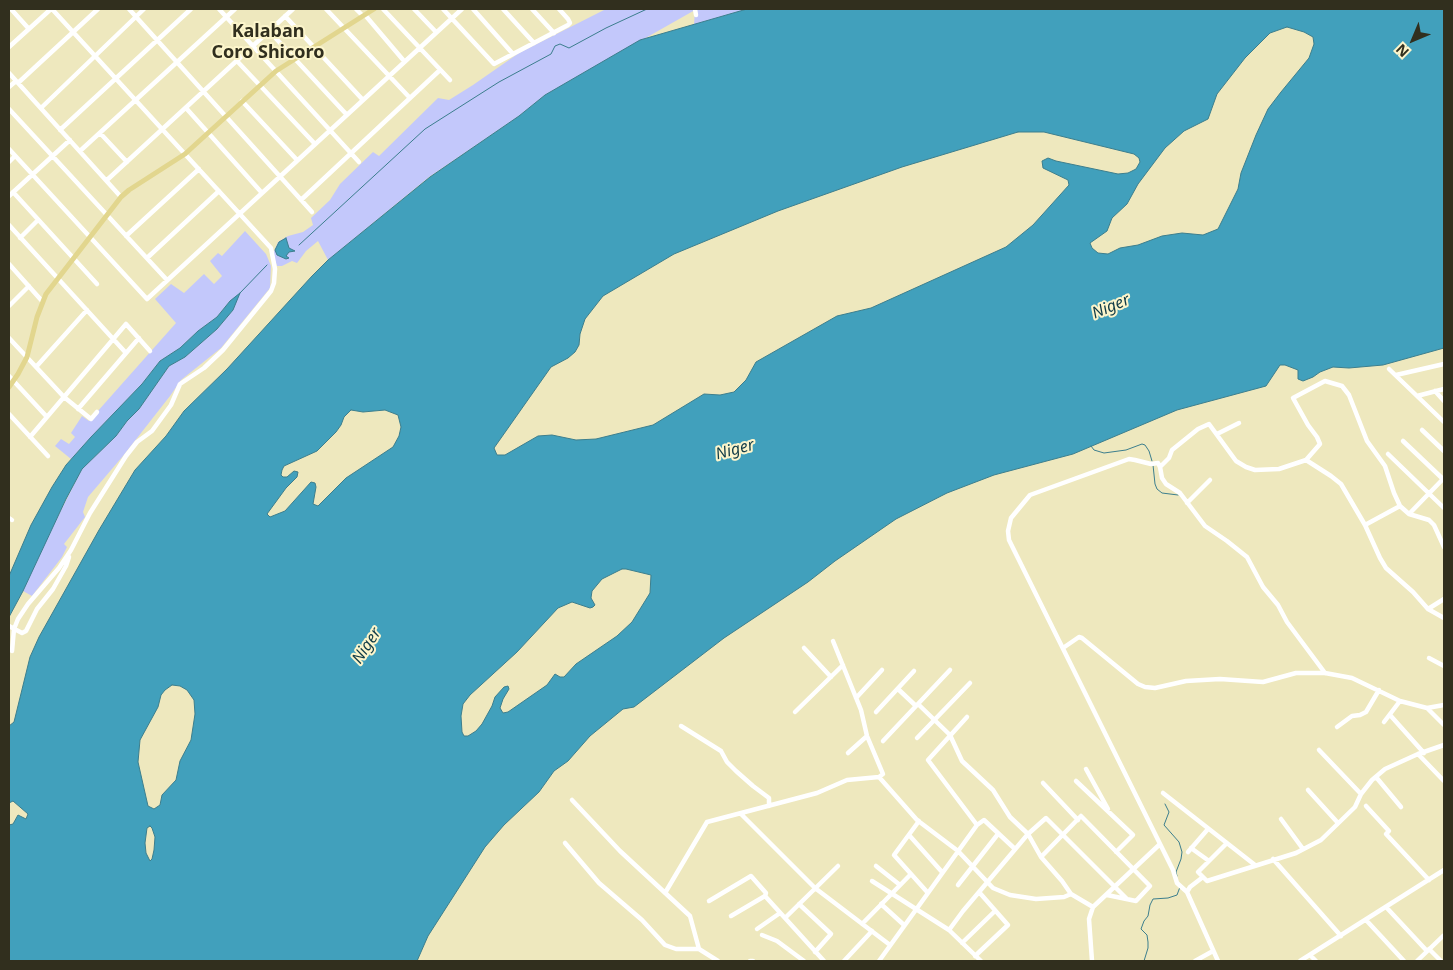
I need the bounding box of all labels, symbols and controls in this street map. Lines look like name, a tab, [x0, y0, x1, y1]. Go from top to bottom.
north arrow	[1388, 15, 1438, 65]
district label: Kalaban Coro Shicoro	[212, 21, 324, 64]
text: N	[1391, 40, 1413, 62]
water label: Niger	[1089, 291, 1133, 323]
water label: Niger	[714, 436, 756, 464]
water label: Niger	[348, 624, 386, 668]

